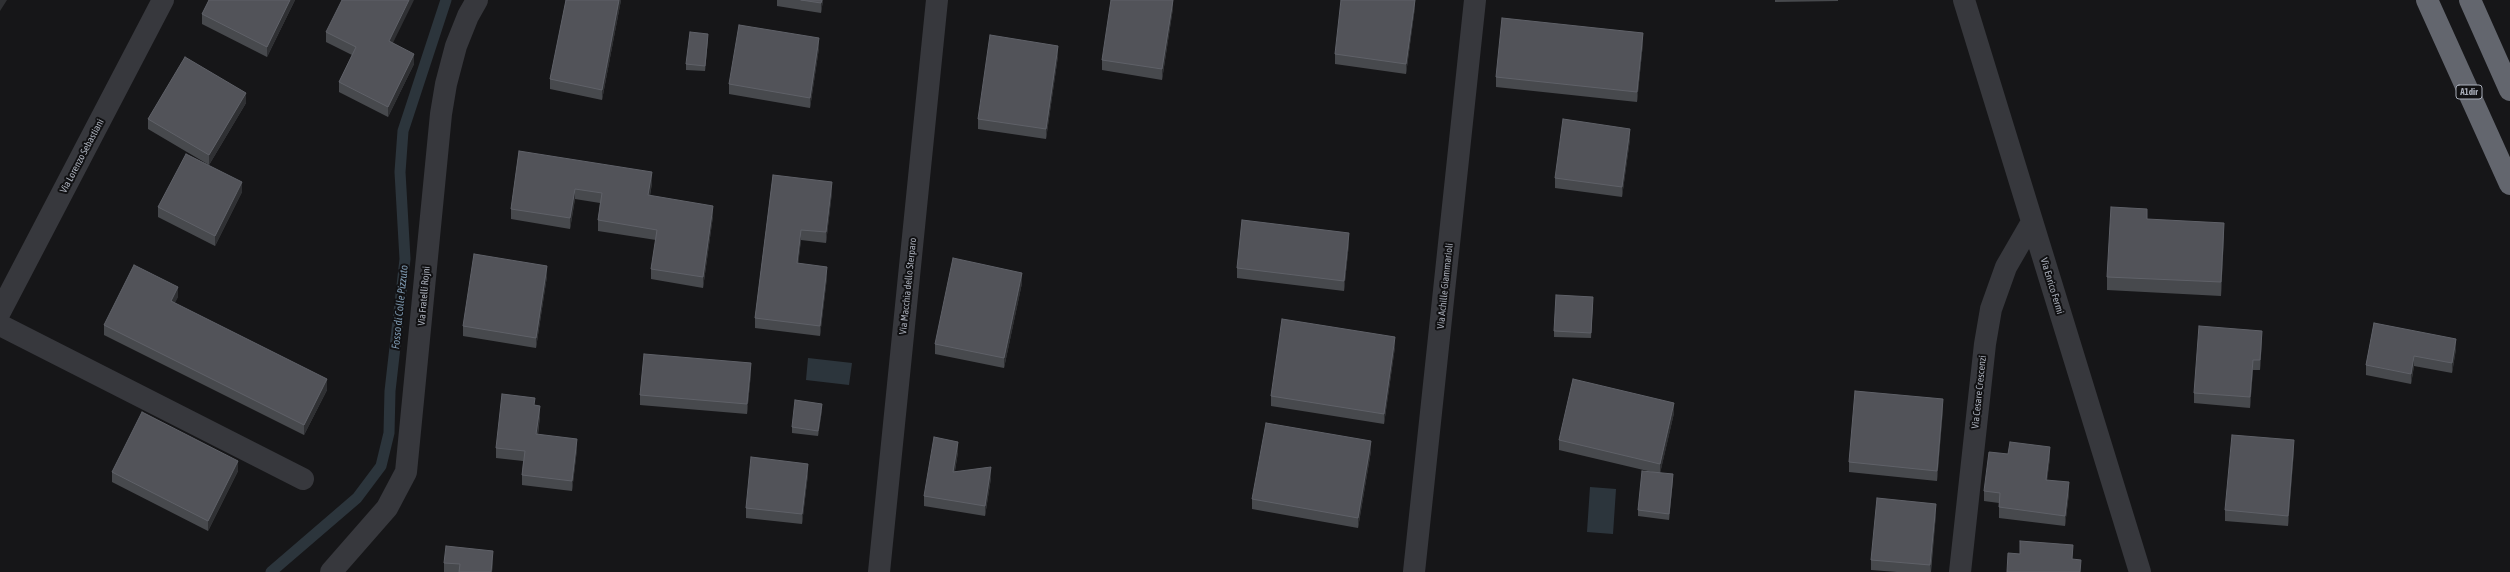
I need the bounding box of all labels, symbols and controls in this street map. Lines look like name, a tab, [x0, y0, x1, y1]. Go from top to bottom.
road number: A1dir	[2456, 85, 2482, 99]
street label: Via Lorenzo Sebastiani	[57, 117, 107, 195]
street label: Via Macchia dello Sterparo	[897, 237, 919, 335]
street label: Via Achille Giammarioli	[1435, 242, 1455, 330]
street label: Via Enrico Fermi	[2038, 256, 2066, 316]
water label: Fosso di Colle Pizzuto	[389, 264, 411, 350]
street label: Via Fratelli Rojni	[415, 266, 433, 326]
street label: Via Cesare Crescenzi	[1969, 355, 1989, 429]

